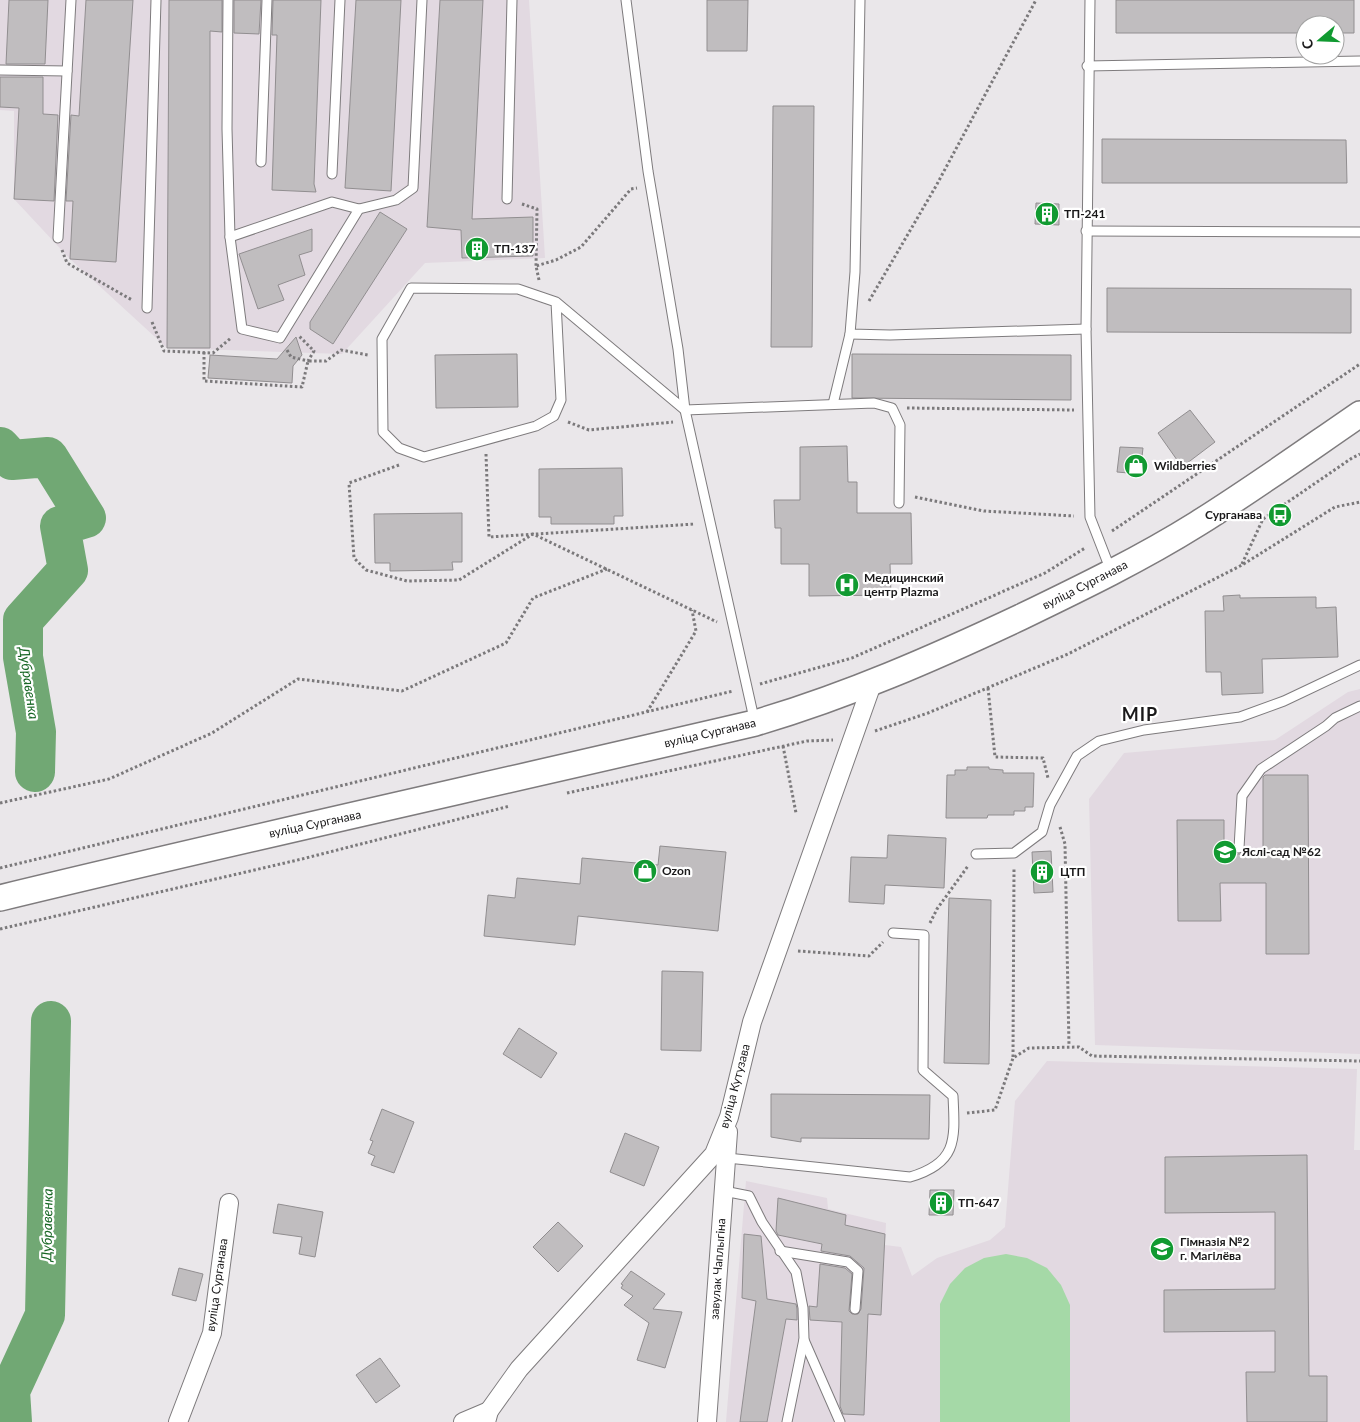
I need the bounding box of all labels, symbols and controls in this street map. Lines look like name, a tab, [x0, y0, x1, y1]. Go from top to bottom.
north arrow	[1295, 15, 1345, 65]
text: С	[1297, 37, 1317, 52]
building icon: ТП-241	[1034, 201, 1060, 227]
place label: ТП-241	[1064, 206, 1106, 221]
building icon: ТП-137	[464, 236, 490, 262]
place label: ТП-137	[494, 241, 536, 256]
shop icon: Wildberries	[1123, 453, 1149, 479]
place label: Wildberries	[1154, 458, 1216, 473]
bus stop icon: Сурганава	[1267, 502, 1293, 528]
place label: Сурганава	[1205, 507, 1262, 522]
street label: вуліца Сурганава	[1040, 557, 1130, 613]
place label: Медицинский центр Plazma	[864, 570, 944, 599]
hospital icon: Медицинский центр Plazma	[834, 572, 860, 598]
water label: Дубравенка	[16, 645, 43, 720]
district label: МІР	[1122, 703, 1158, 725]
street label: вуліца Сурганава	[662, 715, 757, 750]
street label: вуліца Сурганава	[267, 806, 362, 841]
school or university icon: Яслі-сад №62	[1212, 839, 1238, 865]
place label: Яслі-сад №62	[1241, 844, 1321, 859]
shop icon: Ozon	[632, 858, 658, 884]
building icon: ЦТП	[1029, 859, 1055, 885]
place label: Ozon	[662, 863, 691, 878]
place label: ЦТП	[1060, 864, 1085, 879]
street label: вуліца Кутузава	[716, 1042, 753, 1130]
water label: Дубравенка	[37, 1188, 56, 1263]
building icon: ТП-647	[928, 1190, 954, 1216]
place label: ТП-647	[958, 1195, 1000, 1210]
street label: завулак Чаплыгіна	[706, 1218, 729, 1320]
place label: Гімназія №2 г. Магілёва	[1180, 1234, 1250, 1263]
school or university icon: Гімназія №2 г. Магілёва	[1149, 1236, 1175, 1262]
street label: вуліца Сурганава	[203, 1237, 230, 1332]

